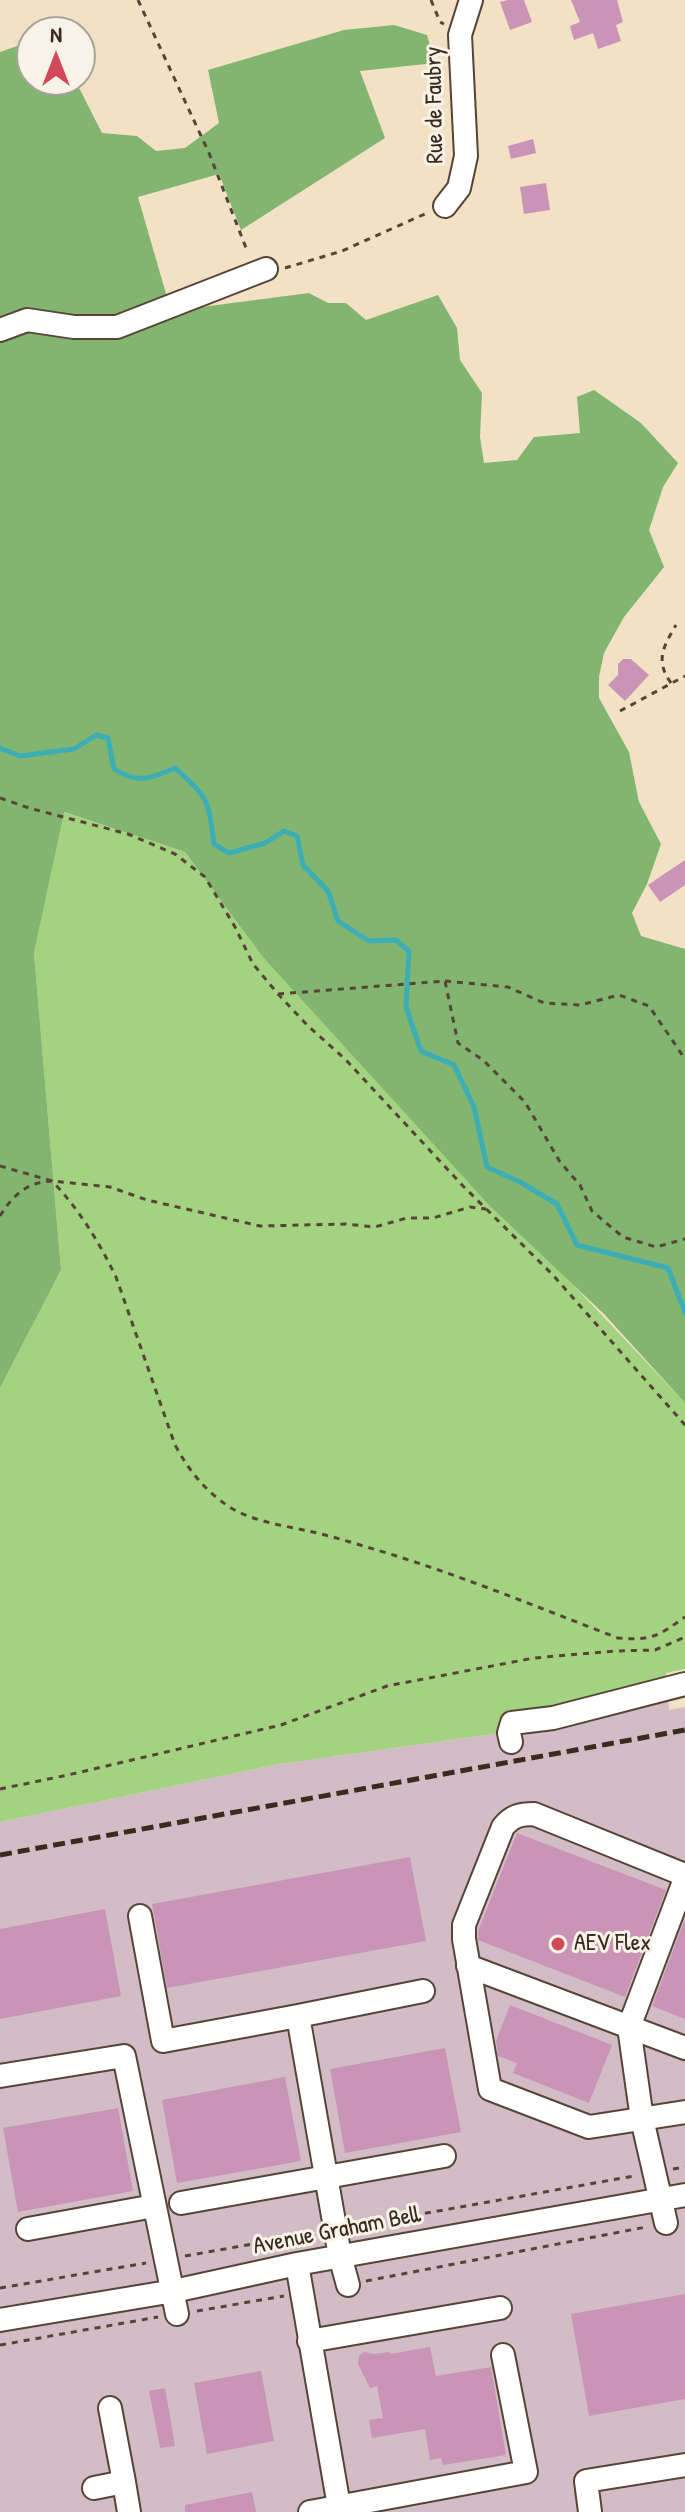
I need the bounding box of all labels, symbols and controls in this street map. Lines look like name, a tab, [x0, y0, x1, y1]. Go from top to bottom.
north arrow	[16, 16, 96, 96]
text: N	[50, 19, 62, 49]
street label: Rue de Faubry	[420, 46, 450, 164]
place label: AEV Flex	[574, 1930, 651, 1958]
marker: AEV Flex	[549, 1935, 567, 1953]
street label: Avenue Graham Bell	[251, 2201, 423, 2261]

